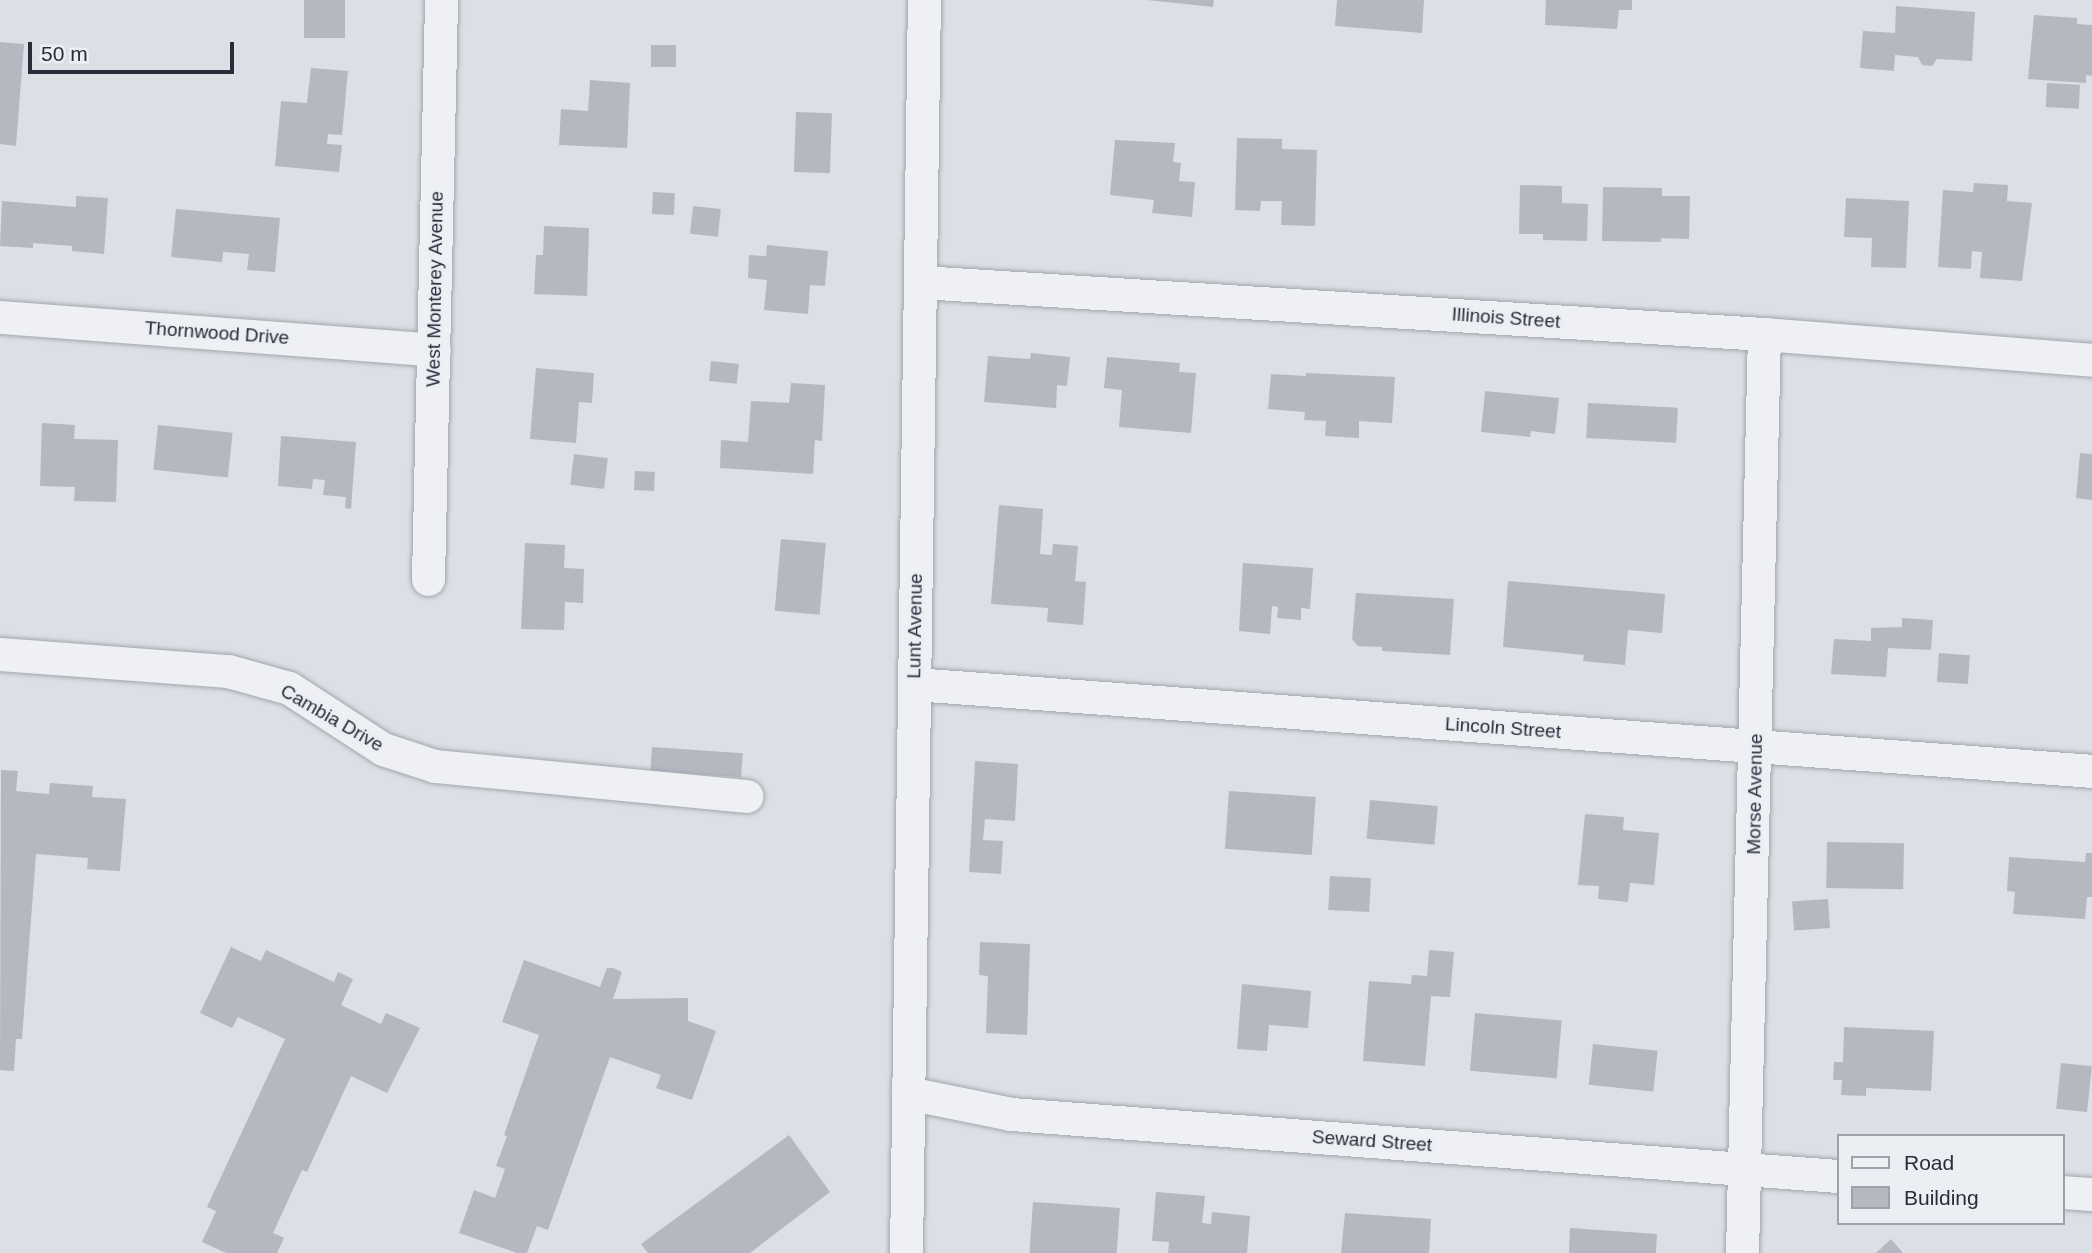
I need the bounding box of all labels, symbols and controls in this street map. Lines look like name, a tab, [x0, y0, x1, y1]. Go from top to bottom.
scale bar	[32, 28, 238, 72]
text: 50 m	[41, 42, 88, 65]
street label: West Monterey Avenue	[422, 190, 448, 388]
street label: Illinois Street	[1451, 303, 1561, 333]
street label: Thornwood Drive	[144, 317, 290, 349]
street label: Lunt Avenue	[903, 573, 927, 679]
street label: Cambia Drive	[276, 679, 388, 757]
street label: Lincoln Street	[1444, 713, 1562, 743]
street label: Morse Avenue	[1743, 733, 1767, 855]
street label: Seward Street	[1311, 1125, 1433, 1157]
legend	[1836, 1134, 2064, 1225]
text: Road	[1904, 1151, 1954, 1174]
text: Building	[1904, 1186, 1979, 1209]

